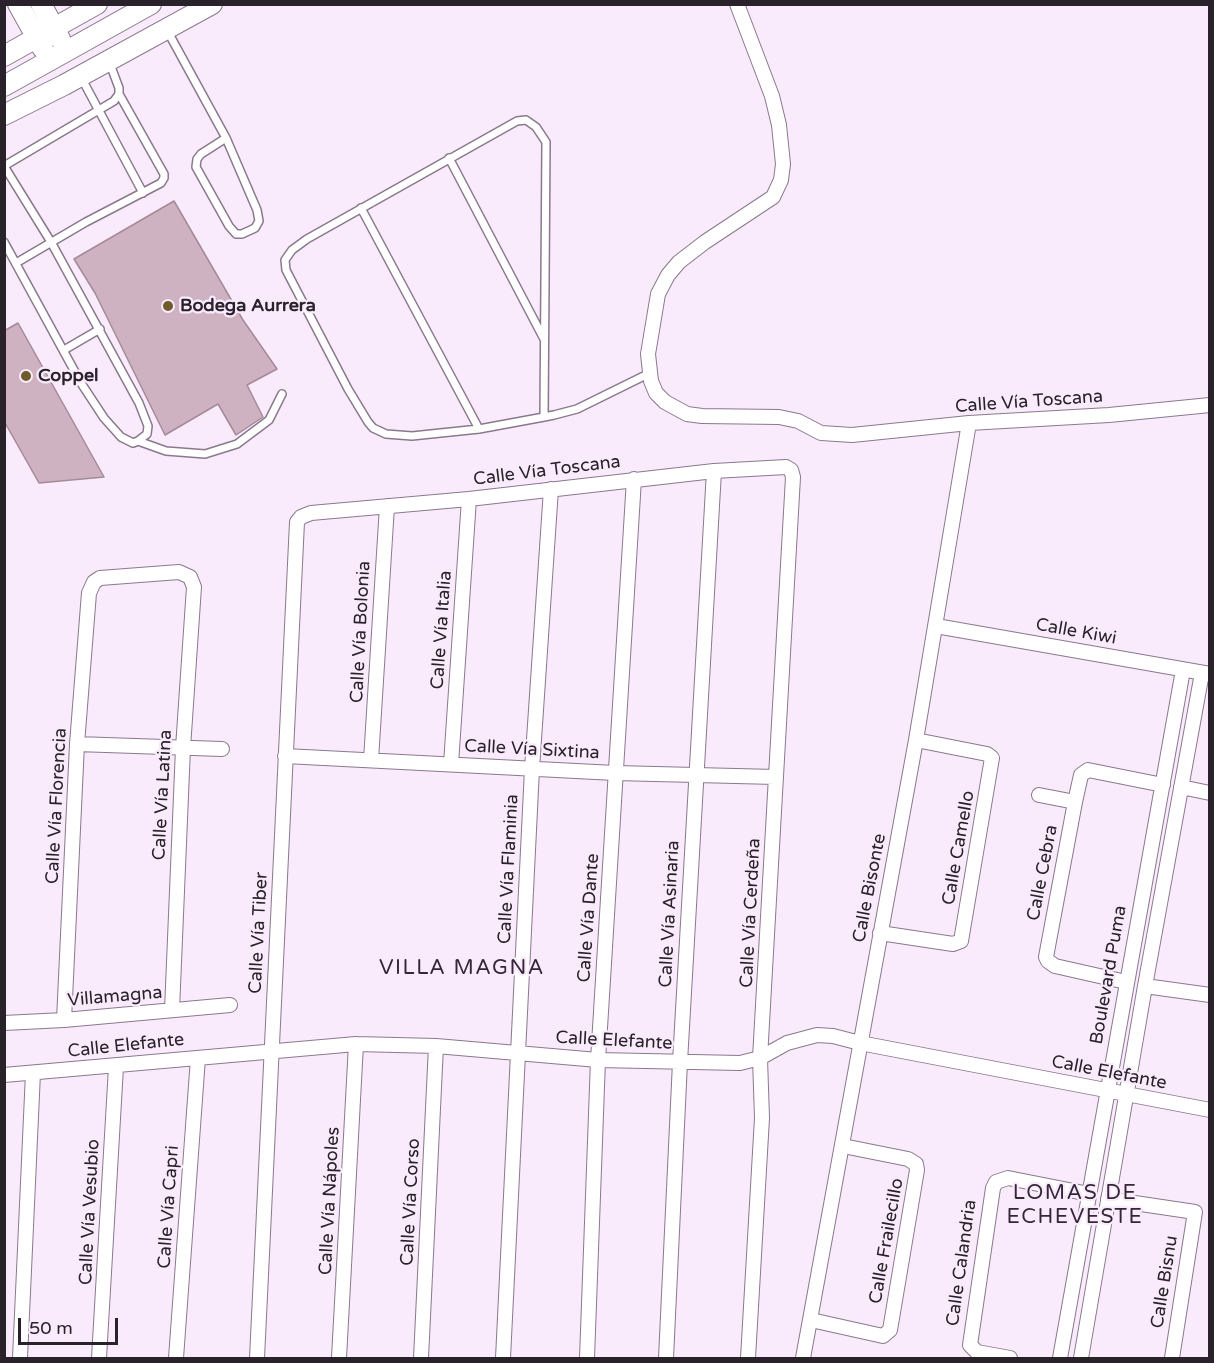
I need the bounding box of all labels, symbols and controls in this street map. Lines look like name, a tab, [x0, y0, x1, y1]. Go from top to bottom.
place label: Bodega Aurrera	[180, 295, 316, 317]
marker: Bodega Aurrera	[161, 299, 175, 313]
place label: Coppel	[38, 365, 99, 387]
marker: Coppel	[19, 369, 33, 383]
street label: Calle Vía Toscana	[954, 386, 1104, 418]
street label: Calle Vía Toscana	[472, 451, 622, 491]
street label: Calle Vía Bolonia	[346, 560, 376, 704]
street label: Calle Vía Italia	[427, 570, 457, 690]
street label: Calle Kiwi	[1034, 614, 1118, 650]
street label: Calle Vía Florencia	[42, 727, 72, 885]
street label: Calle Vía Latina	[149, 729, 177, 861]
street label: Calle Vía Sixtina	[464, 736, 600, 764]
street label: Calle Camello	[938, 789, 980, 907]
street label: Calle Vía Flaminia	[494, 794, 524, 944]
street label: Calle Cebra	[1023, 823, 1063, 923]
street label: Calle Bisonte	[849, 832, 891, 944]
street label: Calle Vía Cerdeña	[736, 838, 766, 988]
street label: Calle Vía Asinaria	[655, 840, 685, 988]
street label: Calle Vía Dante	[574, 853, 604, 983]
street label: Calle Vía Tiber	[245, 872, 273, 994]
street label: Boulevard Puma	[1086, 904, 1132, 1046]
district label: VILLA MAGNA	[379, 955, 545, 981]
street label: Villamagna	[67, 982, 163, 1012]
street label: Calle Elefante	[555, 1027, 673, 1055]
street label: Calle Elefante	[67, 1029, 185, 1063]
street label: Calle Elefante	[1050, 1051, 1168, 1095]
street label: Calle Vía Nápoles	[315, 1126, 345, 1276]
street label: Calle Vía Vesubio	[75, 1138, 105, 1286]
street label: Calle Vía Corso	[397, 1138, 425, 1266]
street label: Calle Vía Capri	[154, 1145, 184, 1269]
street label: Calle Frailecillo	[865, 1177, 909, 1305]
district label: LOMAS DE ECHEVESTE	[1007, 1180, 1143, 1230]
street label: Calle Calandria	[942, 1198, 982, 1328]
street label: Calle Bisnu	[1147, 1234, 1183, 1330]
scale bar	[21, 1306, 122, 1344]
text: 50 m	[29, 1317, 73, 1339]

